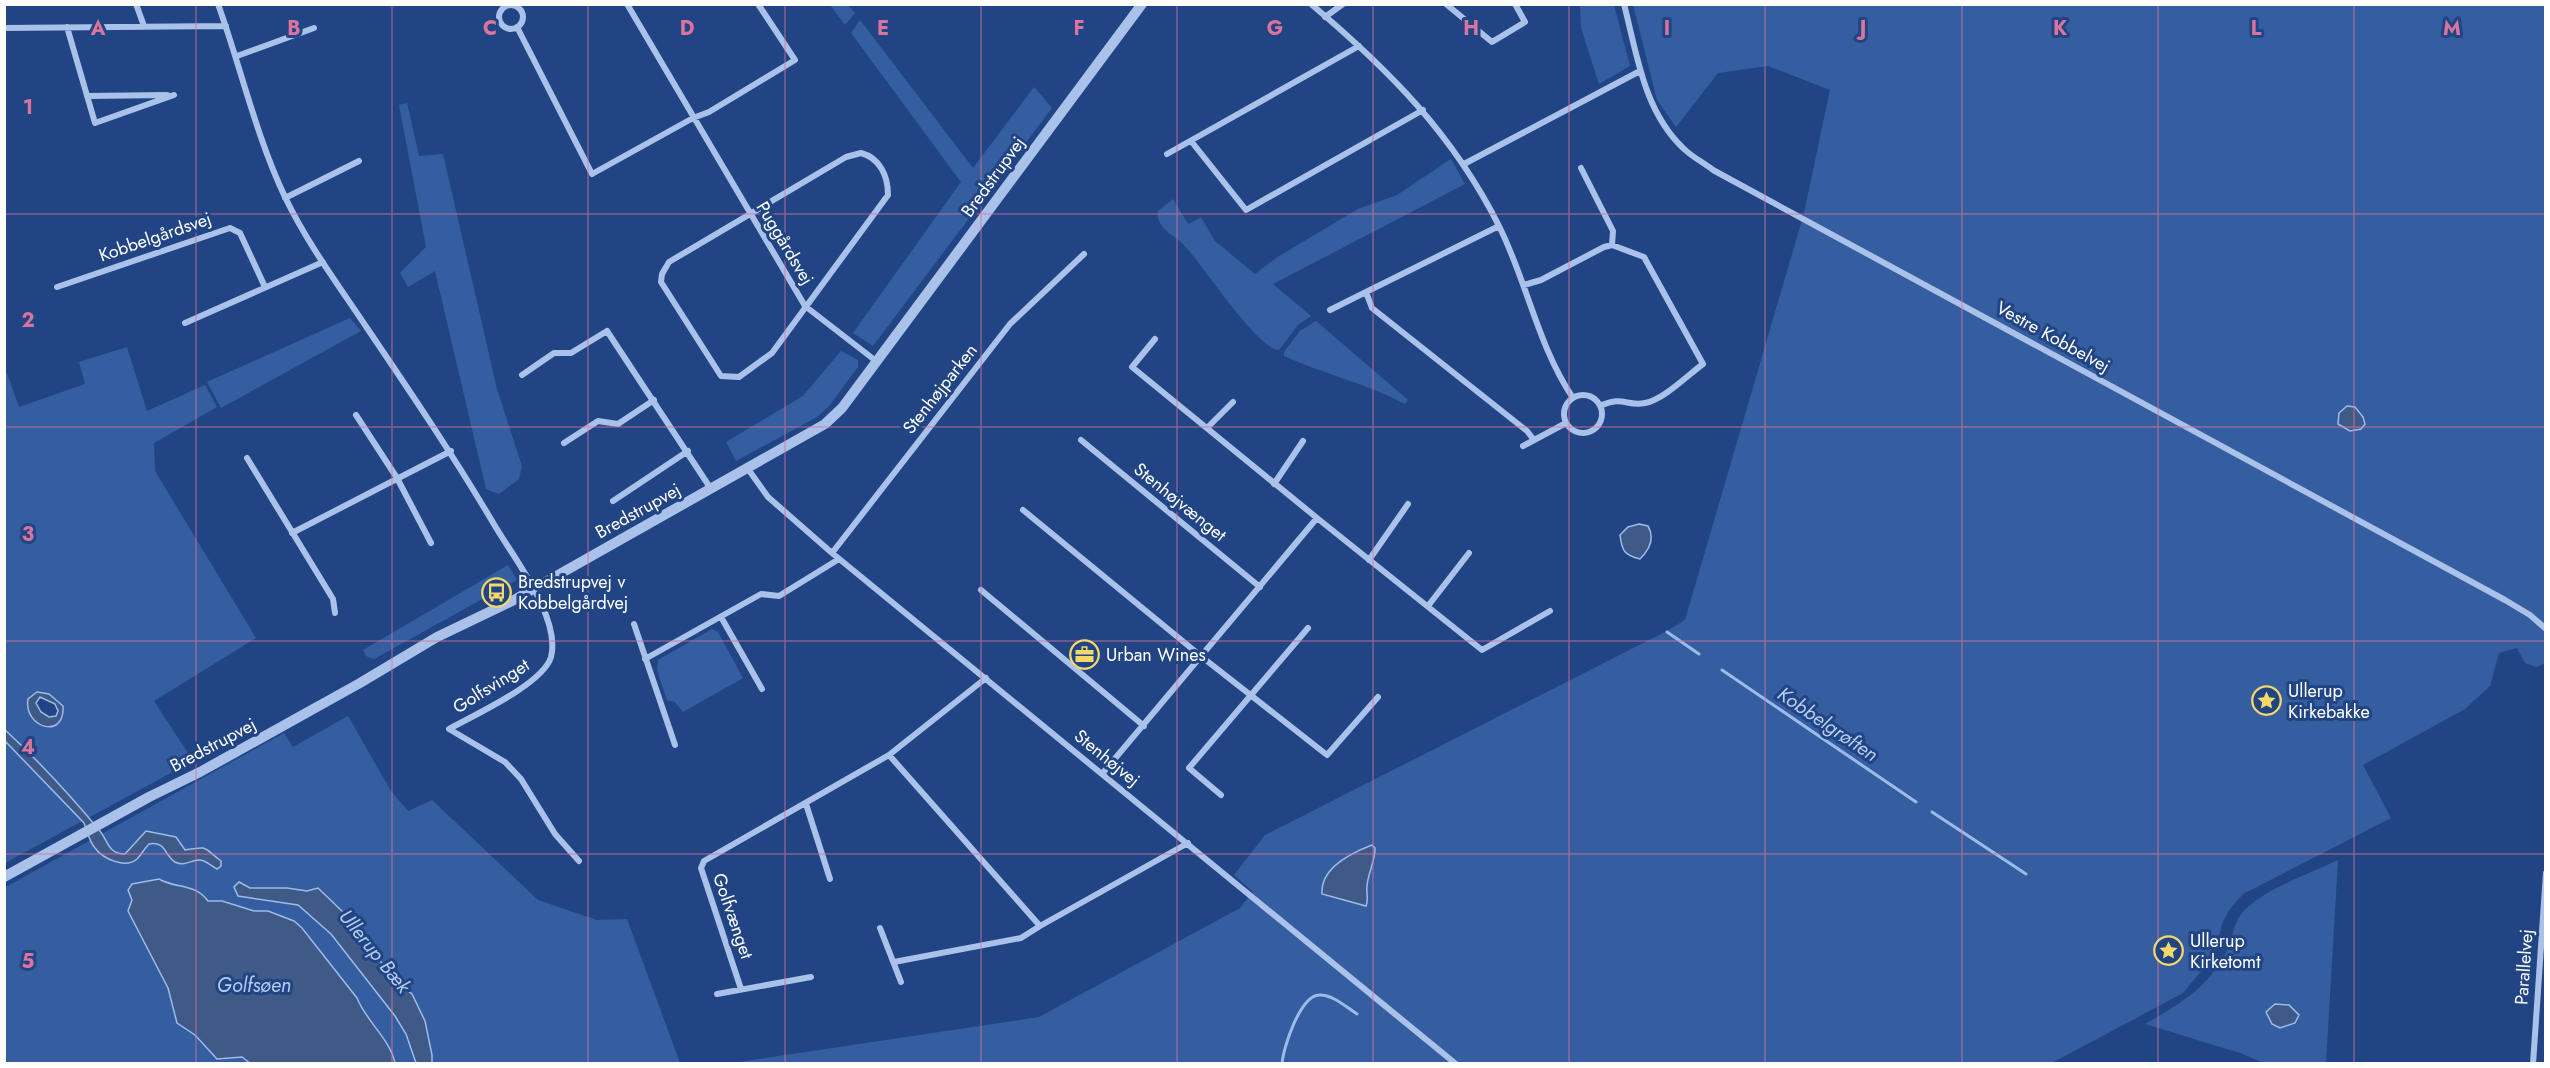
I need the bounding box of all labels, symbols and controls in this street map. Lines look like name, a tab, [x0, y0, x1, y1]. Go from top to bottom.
text: A	[90, 14, 106, 43]
text: B	[287, 14, 301, 43]
text: C	[483, 14, 497, 43]
text: D	[680, 14, 694, 43]
text: E	[877, 14, 889, 43]
text: F	[1073, 14, 1085, 43]
text: G	[1267, 14, 1283, 43]
text: H	[1463, 14, 1479, 43]
text: I	[1664, 14, 1670, 43]
text: J	[1856, 14, 1866, 43]
text: K	[2053, 14, 2067, 43]
text: L	[2251, 14, 2262, 43]
text: M	[2443, 14, 2461, 43]
text: 1	[23, 93, 33, 122]
street label: Bredstrupvej	[955, 131, 1031, 223]
street label: Puggårdsvej	[750, 196, 820, 290]
street label: Kobbelgårdsvej	[95, 206, 215, 268]
street label: Vestre Kobbelvej	[1991, 295, 2115, 379]
text: 2	[21, 306, 35, 335]
street label: Stenhøjparken	[896, 338, 984, 440]
street label: Stenhøjvænget	[1128, 456, 1233, 548]
street label: Bredstrupvej	[591, 477, 685, 545]
text: 3	[22, 520, 34, 549]
place label: Bredstrupvej v Kobbelgårdvej	[518, 569, 628, 616]
bus stop icon: Bredstrupvej v Kobbelgårdvej	[481, 576, 513, 608]
office icon: Urban Wines	[1069, 639, 1101, 671]
place label: Urban Wines	[1106, 642, 1206, 668]
street label: Golfsvinget	[448, 652, 535, 720]
place label: Ullerup Kirkebakke	[2288, 678, 2370, 725]
water label: Kobbelgrøften	[1771, 680, 1884, 769]
place icon: Ullerup Kirkebakke	[2251, 685, 2283, 717]
street label: Bredstrupvej	[165, 711, 261, 779]
street label: Stenhøjvej	[1068, 723, 1146, 793]
text: 4	[21, 733, 35, 762]
street label: Golfvænget	[706, 870, 760, 963]
water label: Ullerup Bæk	[332, 903, 418, 1001]
place label: Ullerup Kirketomt	[2190, 928, 2261, 975]
street label: Parallelvej	[2508, 928, 2540, 1006]
place icon: Ullerup Kirketomt	[2153, 935, 2185, 967]
text: 5	[22, 947, 35, 976]
water label: Golfsøen	[217, 971, 291, 1000]

